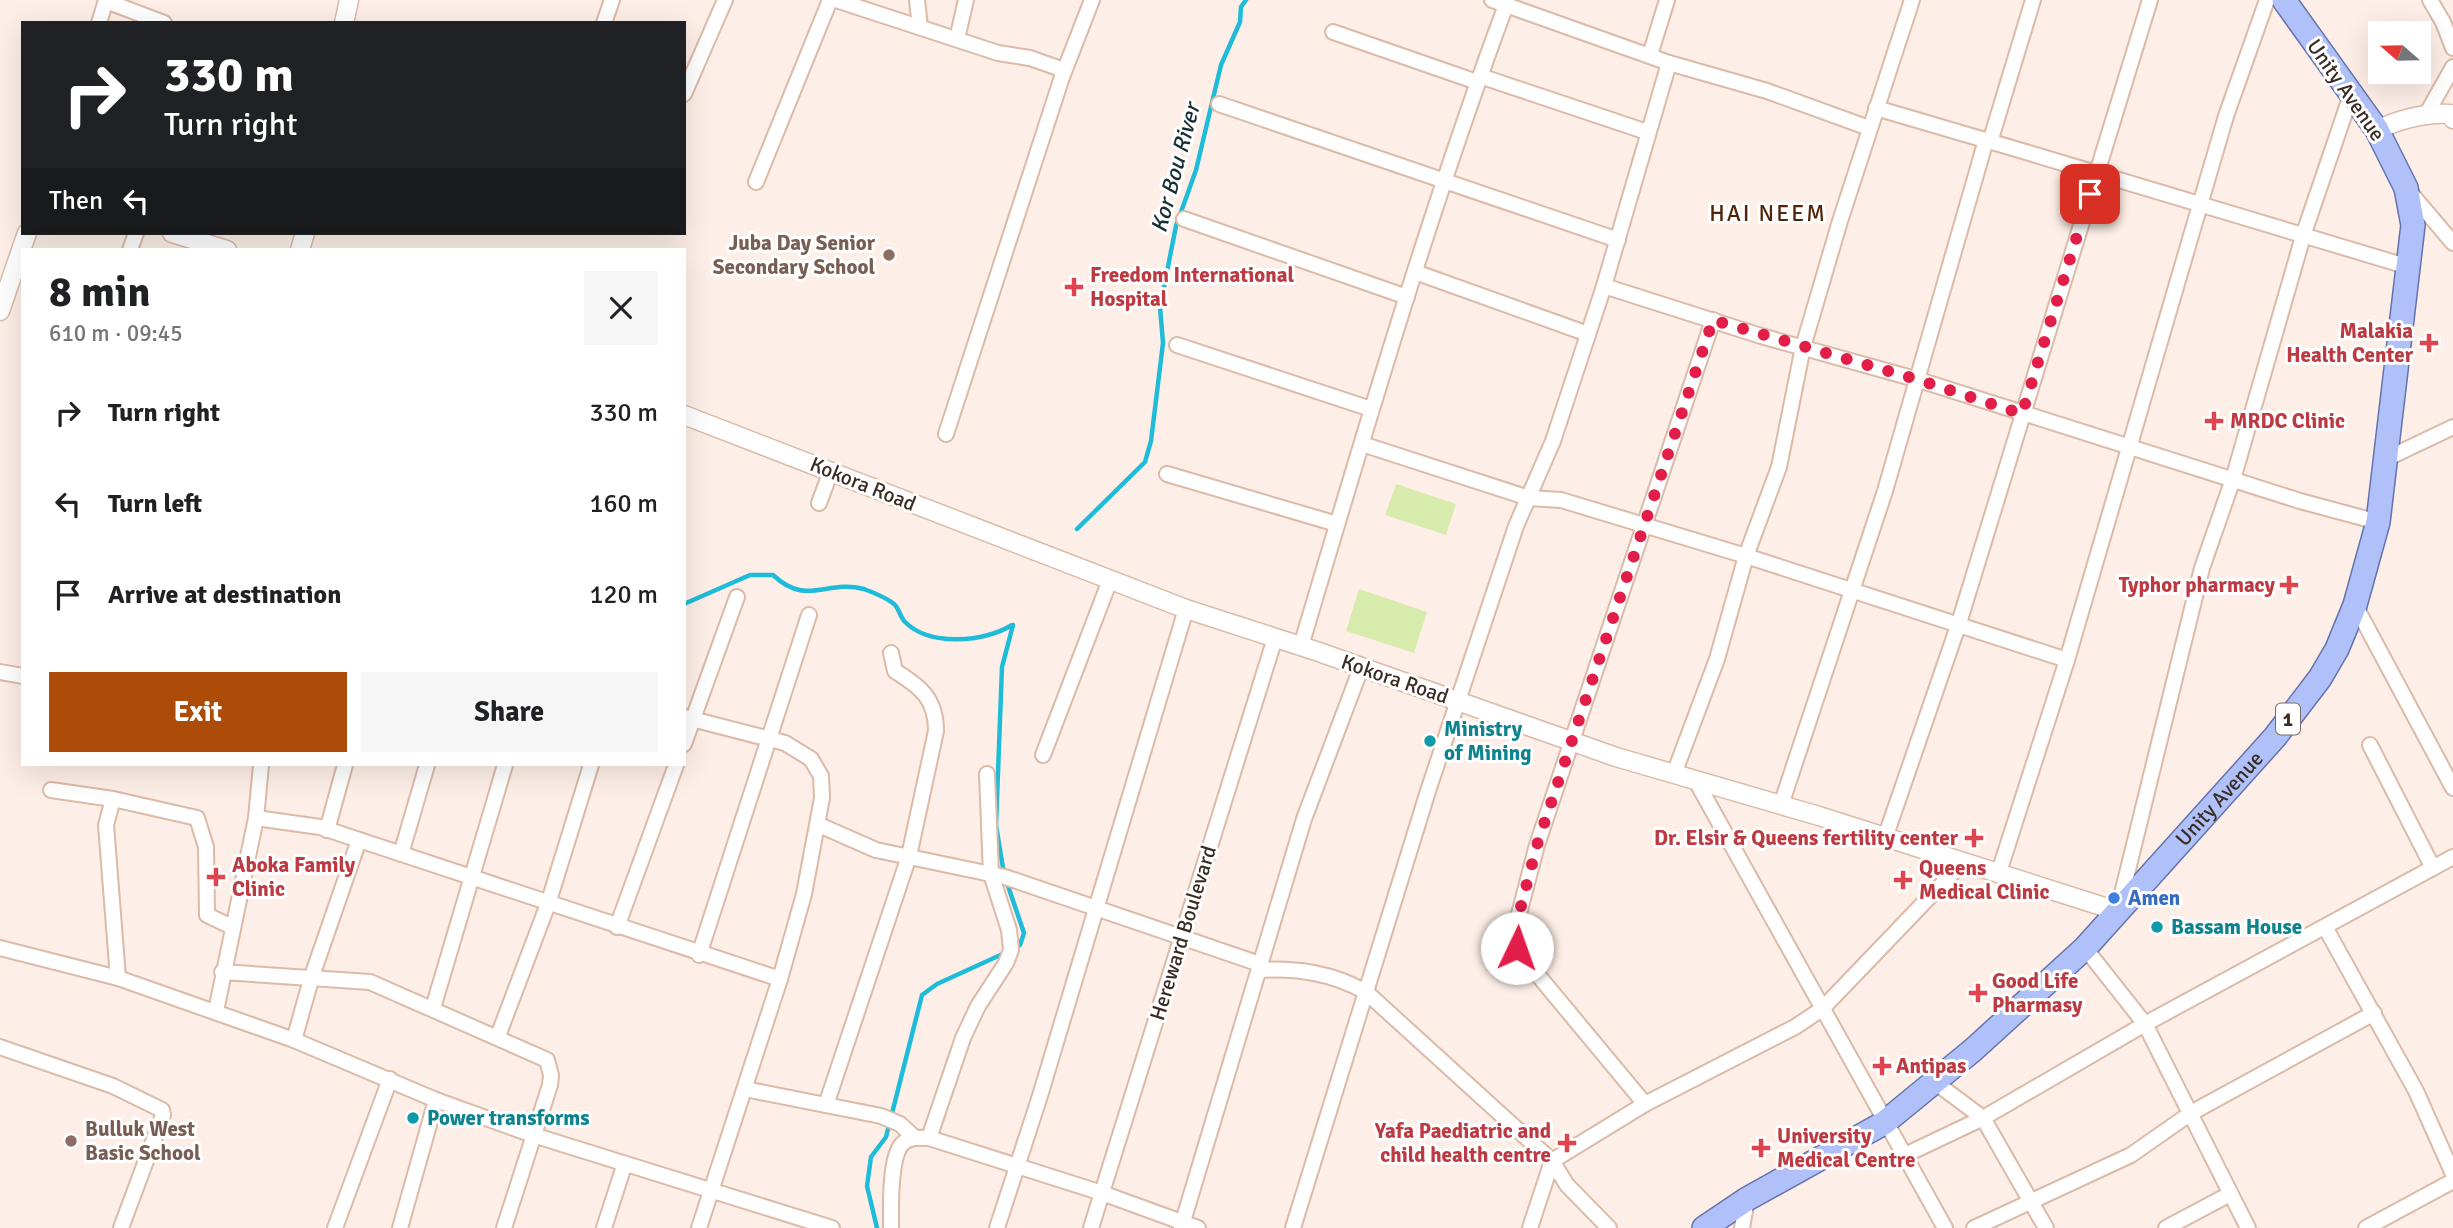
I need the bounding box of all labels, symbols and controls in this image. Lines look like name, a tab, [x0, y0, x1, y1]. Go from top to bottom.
north arrow	[2368, 21, 2431, 84]
map controls	[2368, 21, 2431, 84]
street label: Unity Avenue	[2301, 34, 2391, 146]
text: 330 m	[164, 45, 294, 105]
icon: right	[49, 49, 140, 140]
water label: Kor Bou River	[1144, 97, 1208, 236]
text: Turn right	[164, 105, 297, 144]
pin	[2060, 164, 2120, 224]
icon: arrive	[2071, 175, 2109, 213]
icon: left	[117, 182, 155, 220]
text: Then	[49, 185, 103, 217]
district label: HAI NEEM	[1709, 199, 1827, 228]
place label: Juba Day Senior Secondary School	[713, 230, 876, 280]
marker: Juba Day Senior Secondary School	[881, 247, 897, 263]
place label: Freedom International Hospital	[1090, 262, 1295, 312]
text: 8 min	[49, 267, 150, 318]
button: close	[584, 271, 658, 345]
marker: Freedom International Hospital	[1064, 277, 1084, 297]
place label: Malakia Health Center	[2286, 318, 2414, 368]
text: 610 m · 09:45	[49, 319, 183, 348]
marker: Malakia Health Center	[2419, 333, 2439, 353]
icon: right	[49, 394, 87, 432]
text: Turn right	[108, 397, 220, 429]
text: 330 m	[589, 397, 658, 429]
place label: MRDC Clinic	[2230, 408, 2345, 434]
marker: MRDC Clinic	[2204, 411, 2224, 431]
street label: Kokora Road	[806, 451, 920, 517]
icon: left	[49, 485, 87, 523]
text: Turn left	[108, 488, 202, 520]
text: 160 m	[589, 488, 658, 520]
place label: Typhor pharmacy	[2119, 572, 2276, 598]
icon: arrive	[49, 576, 87, 614]
marker: Typhor pharmacy	[2281, 577, 2297, 593]
text: Arrive at destination	[108, 579, 341, 611]
text: 120 m	[589, 579, 658, 611]
street label: Kokora Road	[1338, 648, 1452, 710]
button: Exit	[49, 672, 347, 752]
button: Share	[361, 672, 658, 752]
road number: 1	[2276, 704, 2300, 734]
place label: Ministry of Mining	[1444, 716, 1531, 766]
marker: Ministry of Mining	[1422, 733, 1438, 749]
street label: Unity Avenue	[2170, 746, 2269, 852]
place label: Dr. Elsir & Queens fertility center	[1654, 825, 1959, 851]
marker: Dr. Elsir & Queens fertility center	[1964, 828, 1984, 848]
street label: Hereward Boulevard	[1144, 842, 1222, 1024]
place label: Aboka Family Clinic	[232, 852, 356, 902]
place label: Queens Medical Clinic	[1919, 855, 2050, 905]
marker: Aboka Family Clinic	[206, 867, 226, 887]
marker: Queens Medical Clinic	[1893, 870, 1913, 890]
place label: Amen	[2128, 885, 2180, 911]
marker: Amen	[2106, 890, 2122, 906]
position arrow	[1480, 911, 1554, 985]
place label: Bassam House	[2171, 914, 2302, 940]
marker: Bassam House	[2149, 919, 2165, 935]
place label: Good Life Pharmasy	[1992, 968, 2083, 1018]
marker: Good Life Pharmasy	[1970, 985, 1986, 1001]
place label: Antipas	[1896, 1053, 1966, 1079]
marker: Antipas	[1874, 1058, 1890, 1074]
place label: Power transforms	[427, 1105, 590, 1131]
marker: Power transforms	[405, 1110, 421, 1126]
place label: Bulluk West Basic School	[85, 1116, 201, 1166]
place label: Yafa Paediatric and child health centre	[1374, 1118, 1551, 1168]
place label: University Medical Centre	[1777, 1123, 1915, 1173]
marker: Bulluk West Basic School	[63, 1133, 79, 1149]
marker: Yafa Paediatric and child health centre	[1557, 1133, 1577, 1153]
marker: University Medical Centre	[1751, 1138, 1771, 1158]

